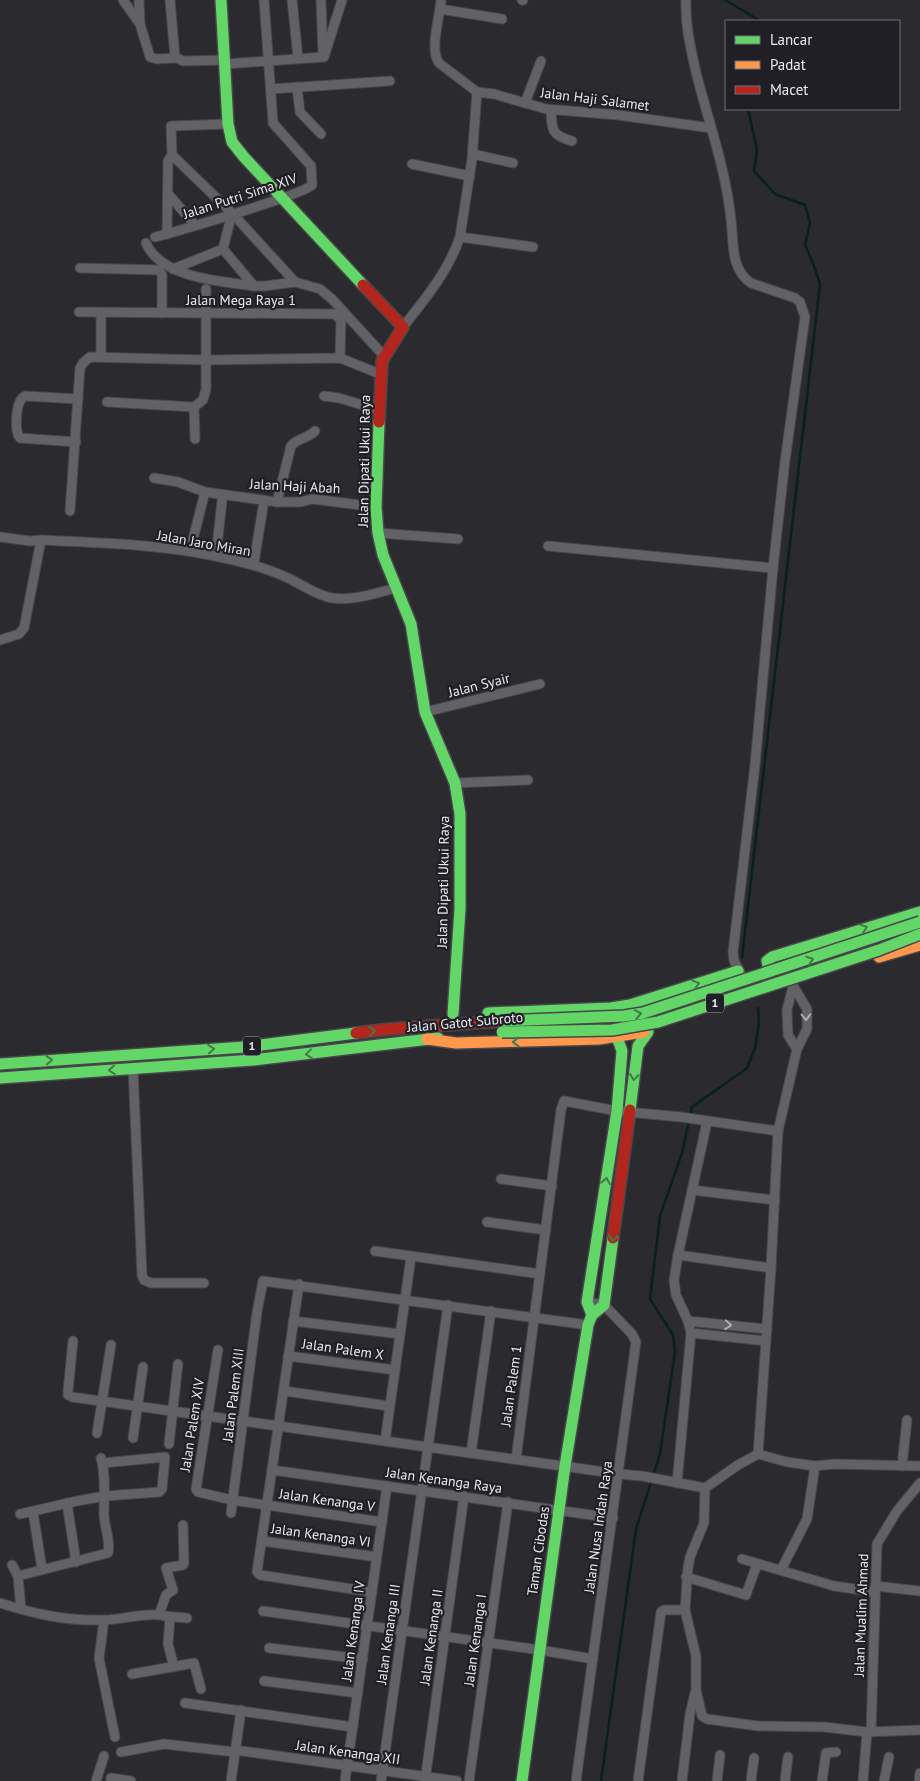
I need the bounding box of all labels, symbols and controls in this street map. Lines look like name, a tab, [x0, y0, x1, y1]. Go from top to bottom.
legend	[725, 20, 900, 110]
text: Lancar	[770, 30, 812, 49]
text: Padat	[770, 55, 806, 74]
text: Macet	[770, 80, 808, 99]
street label: Jalan Haji Salamet	[538, 83, 651, 115]
street label: Jalan Putri Sima XIV	[180, 169, 299, 223]
street label: Jalan Mega Raya 1	[185, 291, 296, 309]
street label: Jalan Dipati Ukui Raya	[354, 395, 374, 528]
street label: Jalan Haji Abah	[248, 475, 341, 497]
street label: Jalan Jaro Miran	[155, 526, 252, 560]
street label: Jalan Syair	[445, 669, 512, 702]
street label: Jalan Dipati Ukui Raya	[433, 816, 453, 949]
one-way arrow	[859, 923, 867, 933]
one-way arrow	[805, 955, 814, 965]
one-way arrow	[691, 980, 699, 990]
road number: 1	[706, 994, 724, 1012]
street label: Jalan Gatot Subroto	[405, 1008, 524, 1036]
one-way arrow	[634, 1009, 643, 1019]
one-way arrow	[801, 1013, 812, 1021]
one-way arrow	[368, 1026, 376, 1037]
road number: 1	[243, 1036, 261, 1056]
one-way arrow	[512, 1036, 520, 1047]
one-way arrow	[207, 1044, 215, 1055]
one-way arrow	[305, 1048, 313, 1059]
one-way arrow	[45, 1055, 53, 1066]
one-way arrow	[108, 1064, 116, 1075]
one-way arrow	[629, 1073, 640, 1081]
one-way arrow	[600, 1177, 611, 1185]
one-way arrow	[608, 1234, 619, 1242]
one-way arrow	[724, 1319, 732, 1330]
street label: Jalan Palem X	[300, 1334, 385, 1364]
street label: Jalan Palem 1	[496, 1344, 526, 1429]
street label: Jalan Palem XIII	[218, 1347, 248, 1444]
street label: Jalan Palem XIV	[176, 1377, 208, 1474]
street label: Jalan Nusa Indah Raya	[580, 1460, 616, 1595]
street label: Jalan Kenanga Raya	[384, 1463, 503, 1497]
street label: Jalan Kenanga V	[277, 1484, 376, 1516]
street label: Taman Cibodas	[523, 1505, 553, 1597]
street label: Jalan Kenanga VI	[269, 1519, 372, 1551]
street label: Jalan Mualim Ahmad	[850, 1553, 872, 1678]
street label: Jalan Kenanga IV	[337, 1580, 369, 1683]
street label: Jalan Kenanga III	[372, 1583, 404, 1686]
street label: Jalan Kenanga II	[415, 1588, 447, 1687]
street label: Jalan Kenanga I	[459, 1593, 490, 1688]
street label: Jalan Kenanga XII	[294, 1736, 401, 1768]

